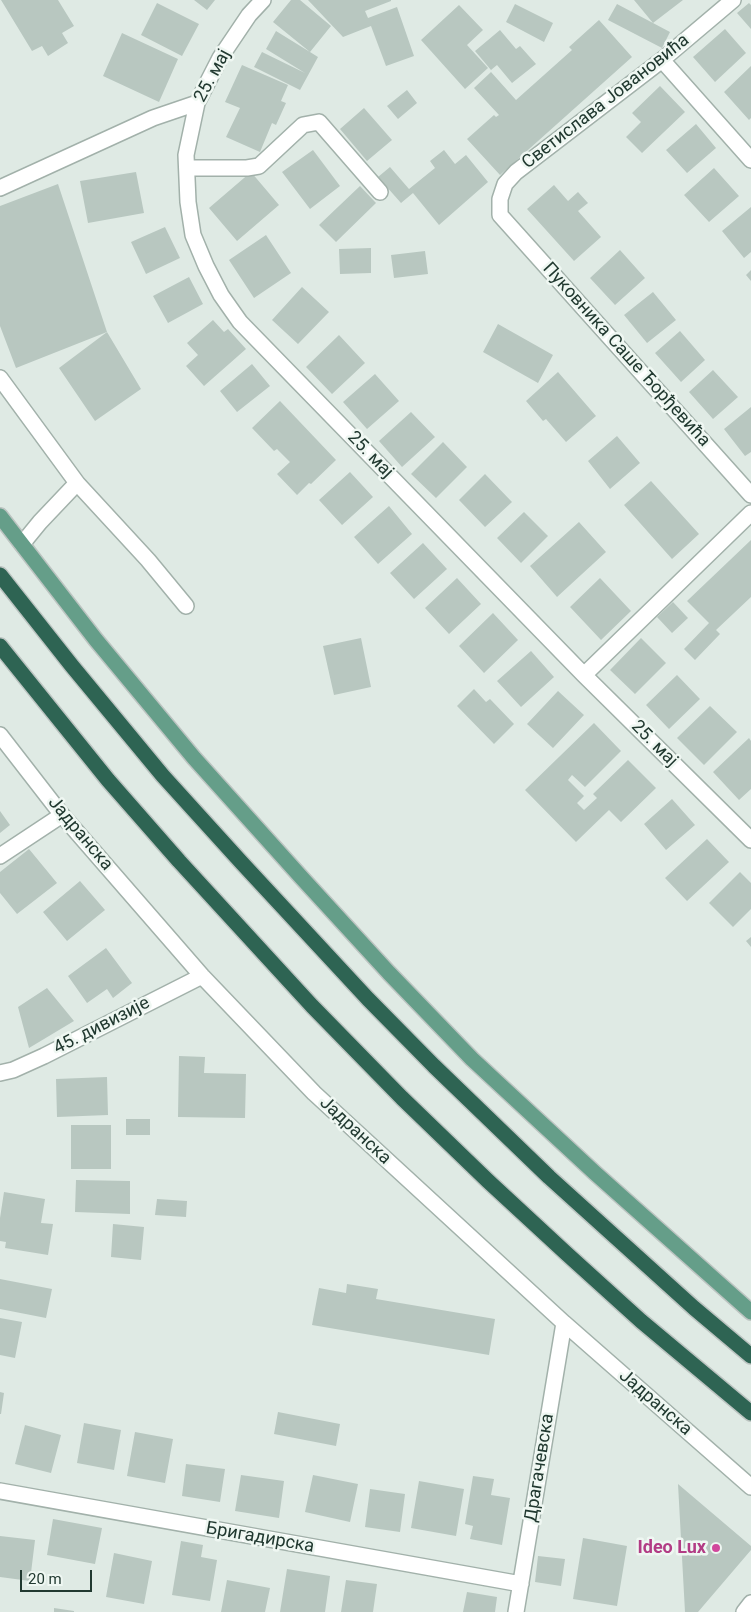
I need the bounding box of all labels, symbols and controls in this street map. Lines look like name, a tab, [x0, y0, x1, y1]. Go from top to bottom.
street label: Светислава Јовановића	[518, 30, 694, 174]
street label: 25. мај	[190, 46, 236, 106]
street label: Пуковника Саше Ђорђевића	[538, 258, 714, 452]
street label: 25. мај	[342, 427, 398, 483]
street label: 25. мај	[626, 716, 682, 772]
street label: Јадранска	[43, 793, 117, 875]
street label: 45. дивизије	[50, 993, 154, 1059]
street label: Јадранска	[315, 1092, 395, 1170]
street label: Јадранска	[614, 1365, 696, 1441]
street label: Драгачевска	[521, 1412, 559, 1524]
street label: Бригадирска	[204, 1518, 316, 1558]
place label: Ideo Lux	[637, 1537, 706, 1559]
marker: Ideo Lux	[710, 1542, 722, 1554]
scale bar	[22, 1560, 95, 1592]
text: 20 m	[28, 1570, 62, 1588]

